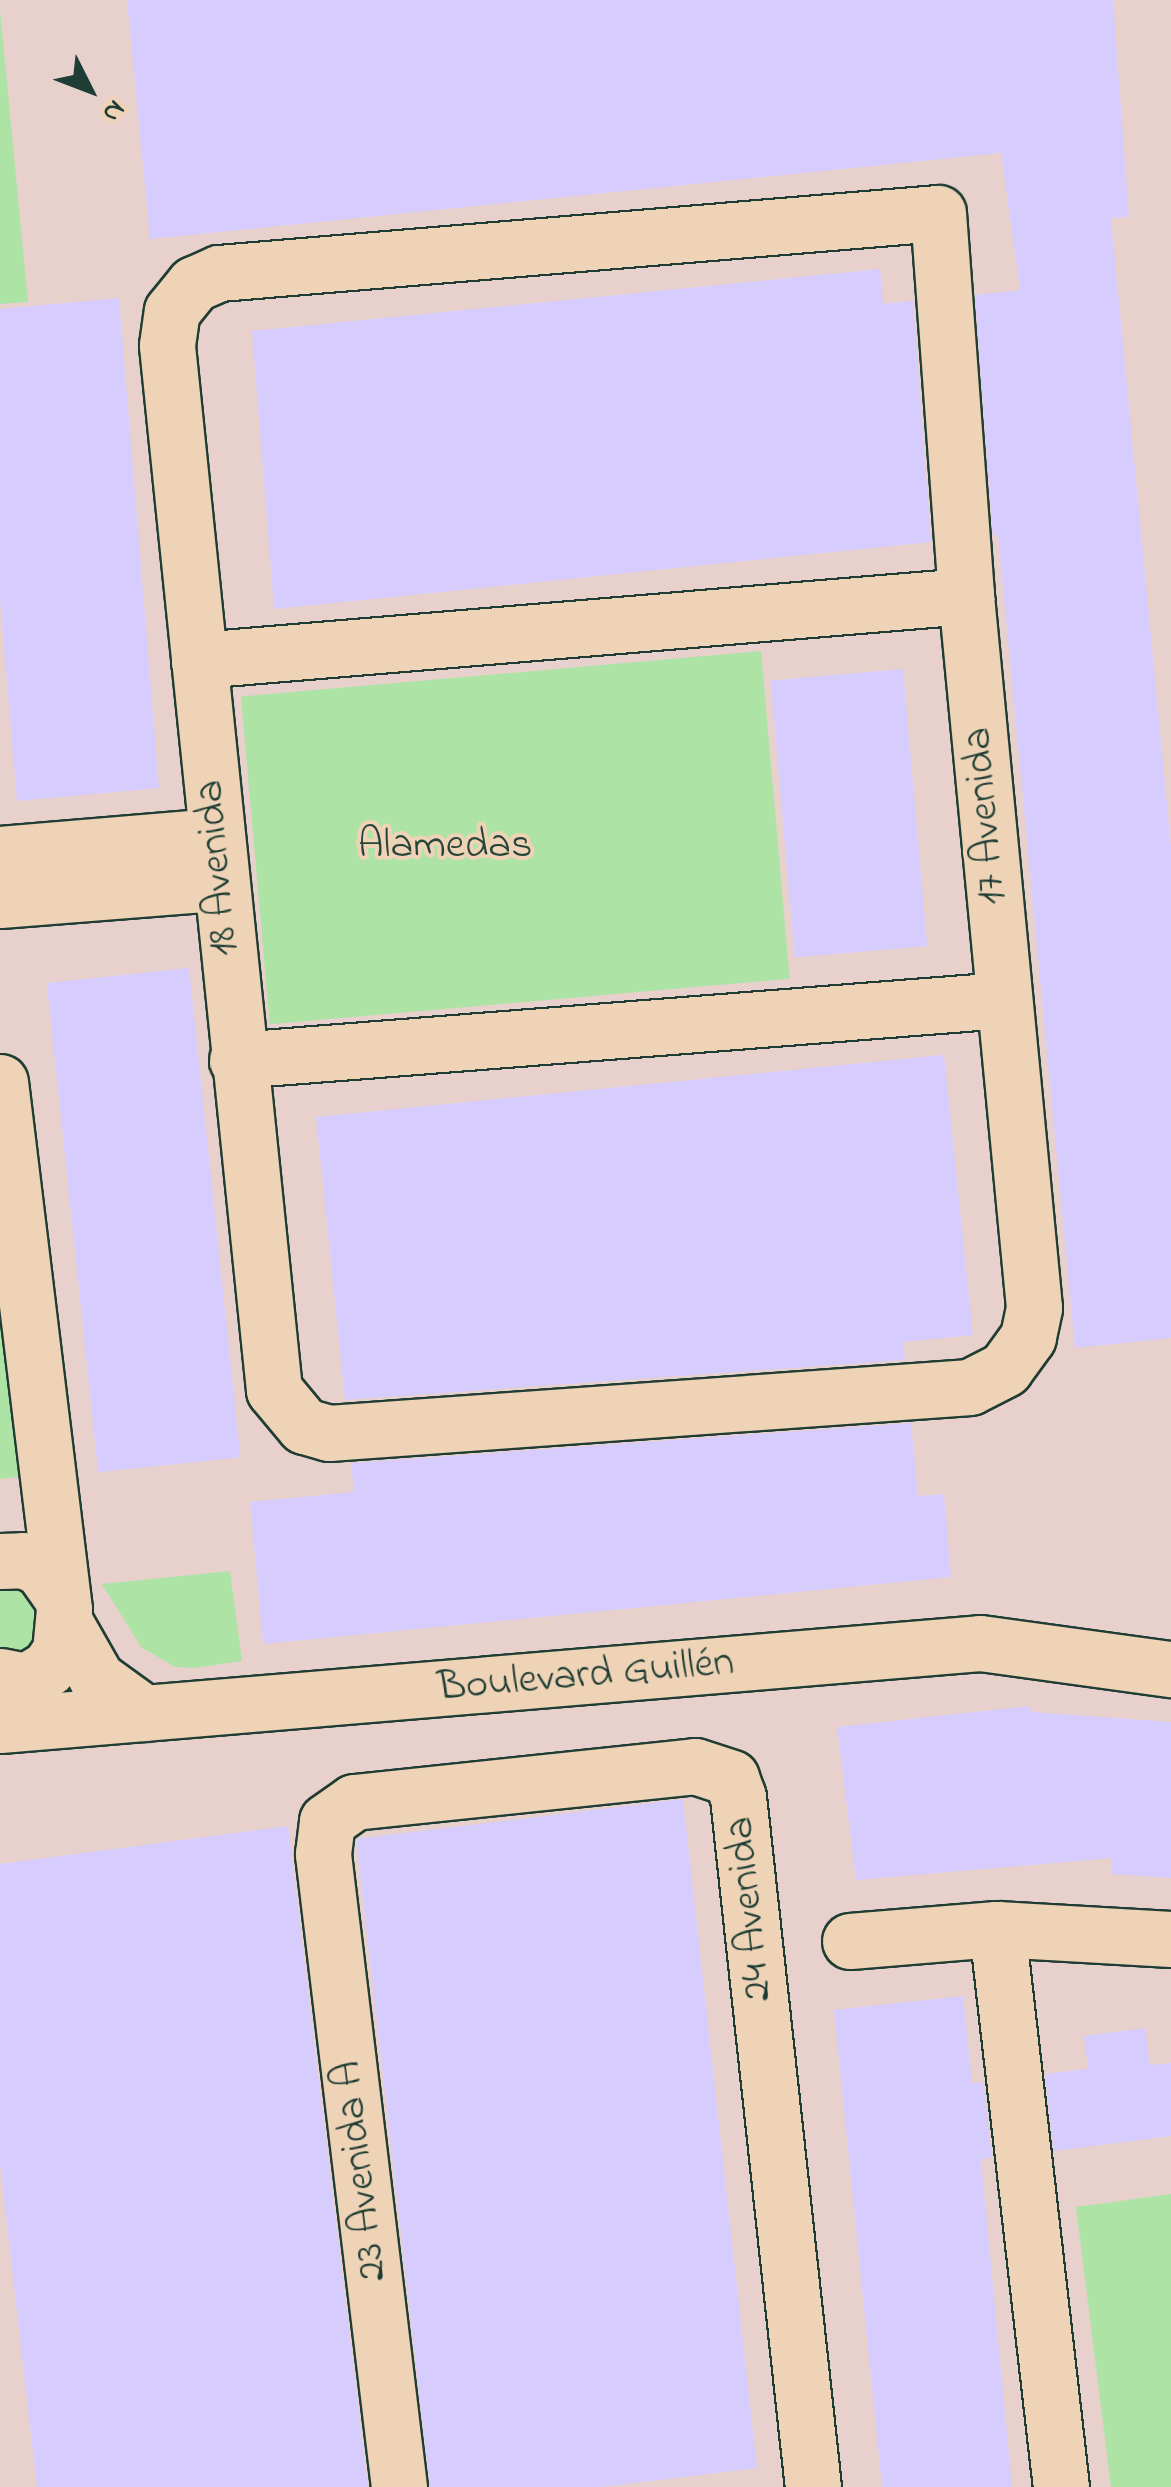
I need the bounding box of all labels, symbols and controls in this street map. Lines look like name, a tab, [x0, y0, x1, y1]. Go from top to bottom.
north arrow	[40, 40, 140, 140]
text: N	[91, 90, 134, 131]
street label: 17 Avenida	[953, 725, 1019, 907]
street label: 18 Avenida	[185, 778, 251, 958]
park label: Alamedas	[358, 821, 532, 871]
street label: Boulevard Guillén	[436, 1638, 736, 1714]
street label: 24 Avenida	[715, 1814, 785, 2004]
street label: 23 Avenida A	[322, 2058, 400, 2284]

